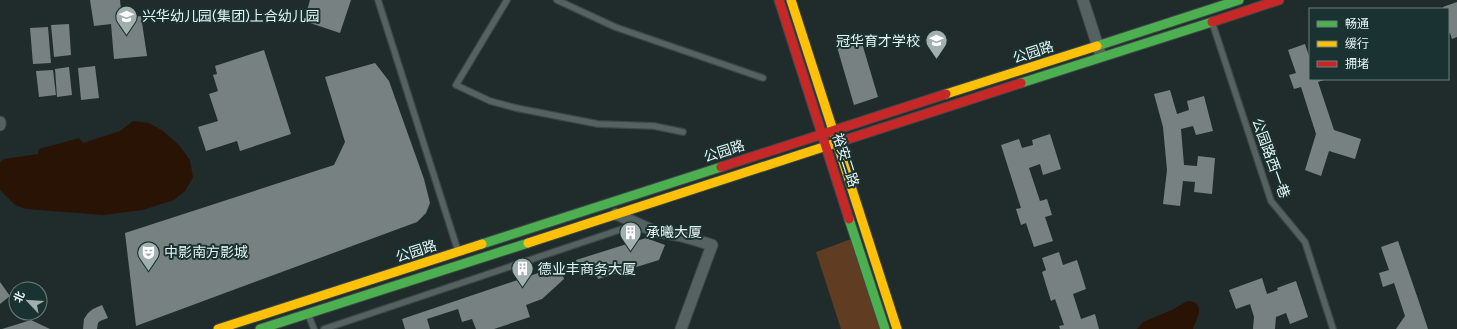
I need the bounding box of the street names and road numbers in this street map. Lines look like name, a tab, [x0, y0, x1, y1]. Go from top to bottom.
street label: 公园路	[1011, 38, 1056, 67]
street label: 公园路西一巷	[1248, 116, 1293, 201]
street label: 裕安二路	[829, 131, 862, 189]
street label: 公园路	[702, 137, 747, 166]
street label: 公园路	[394, 237, 439, 266]

